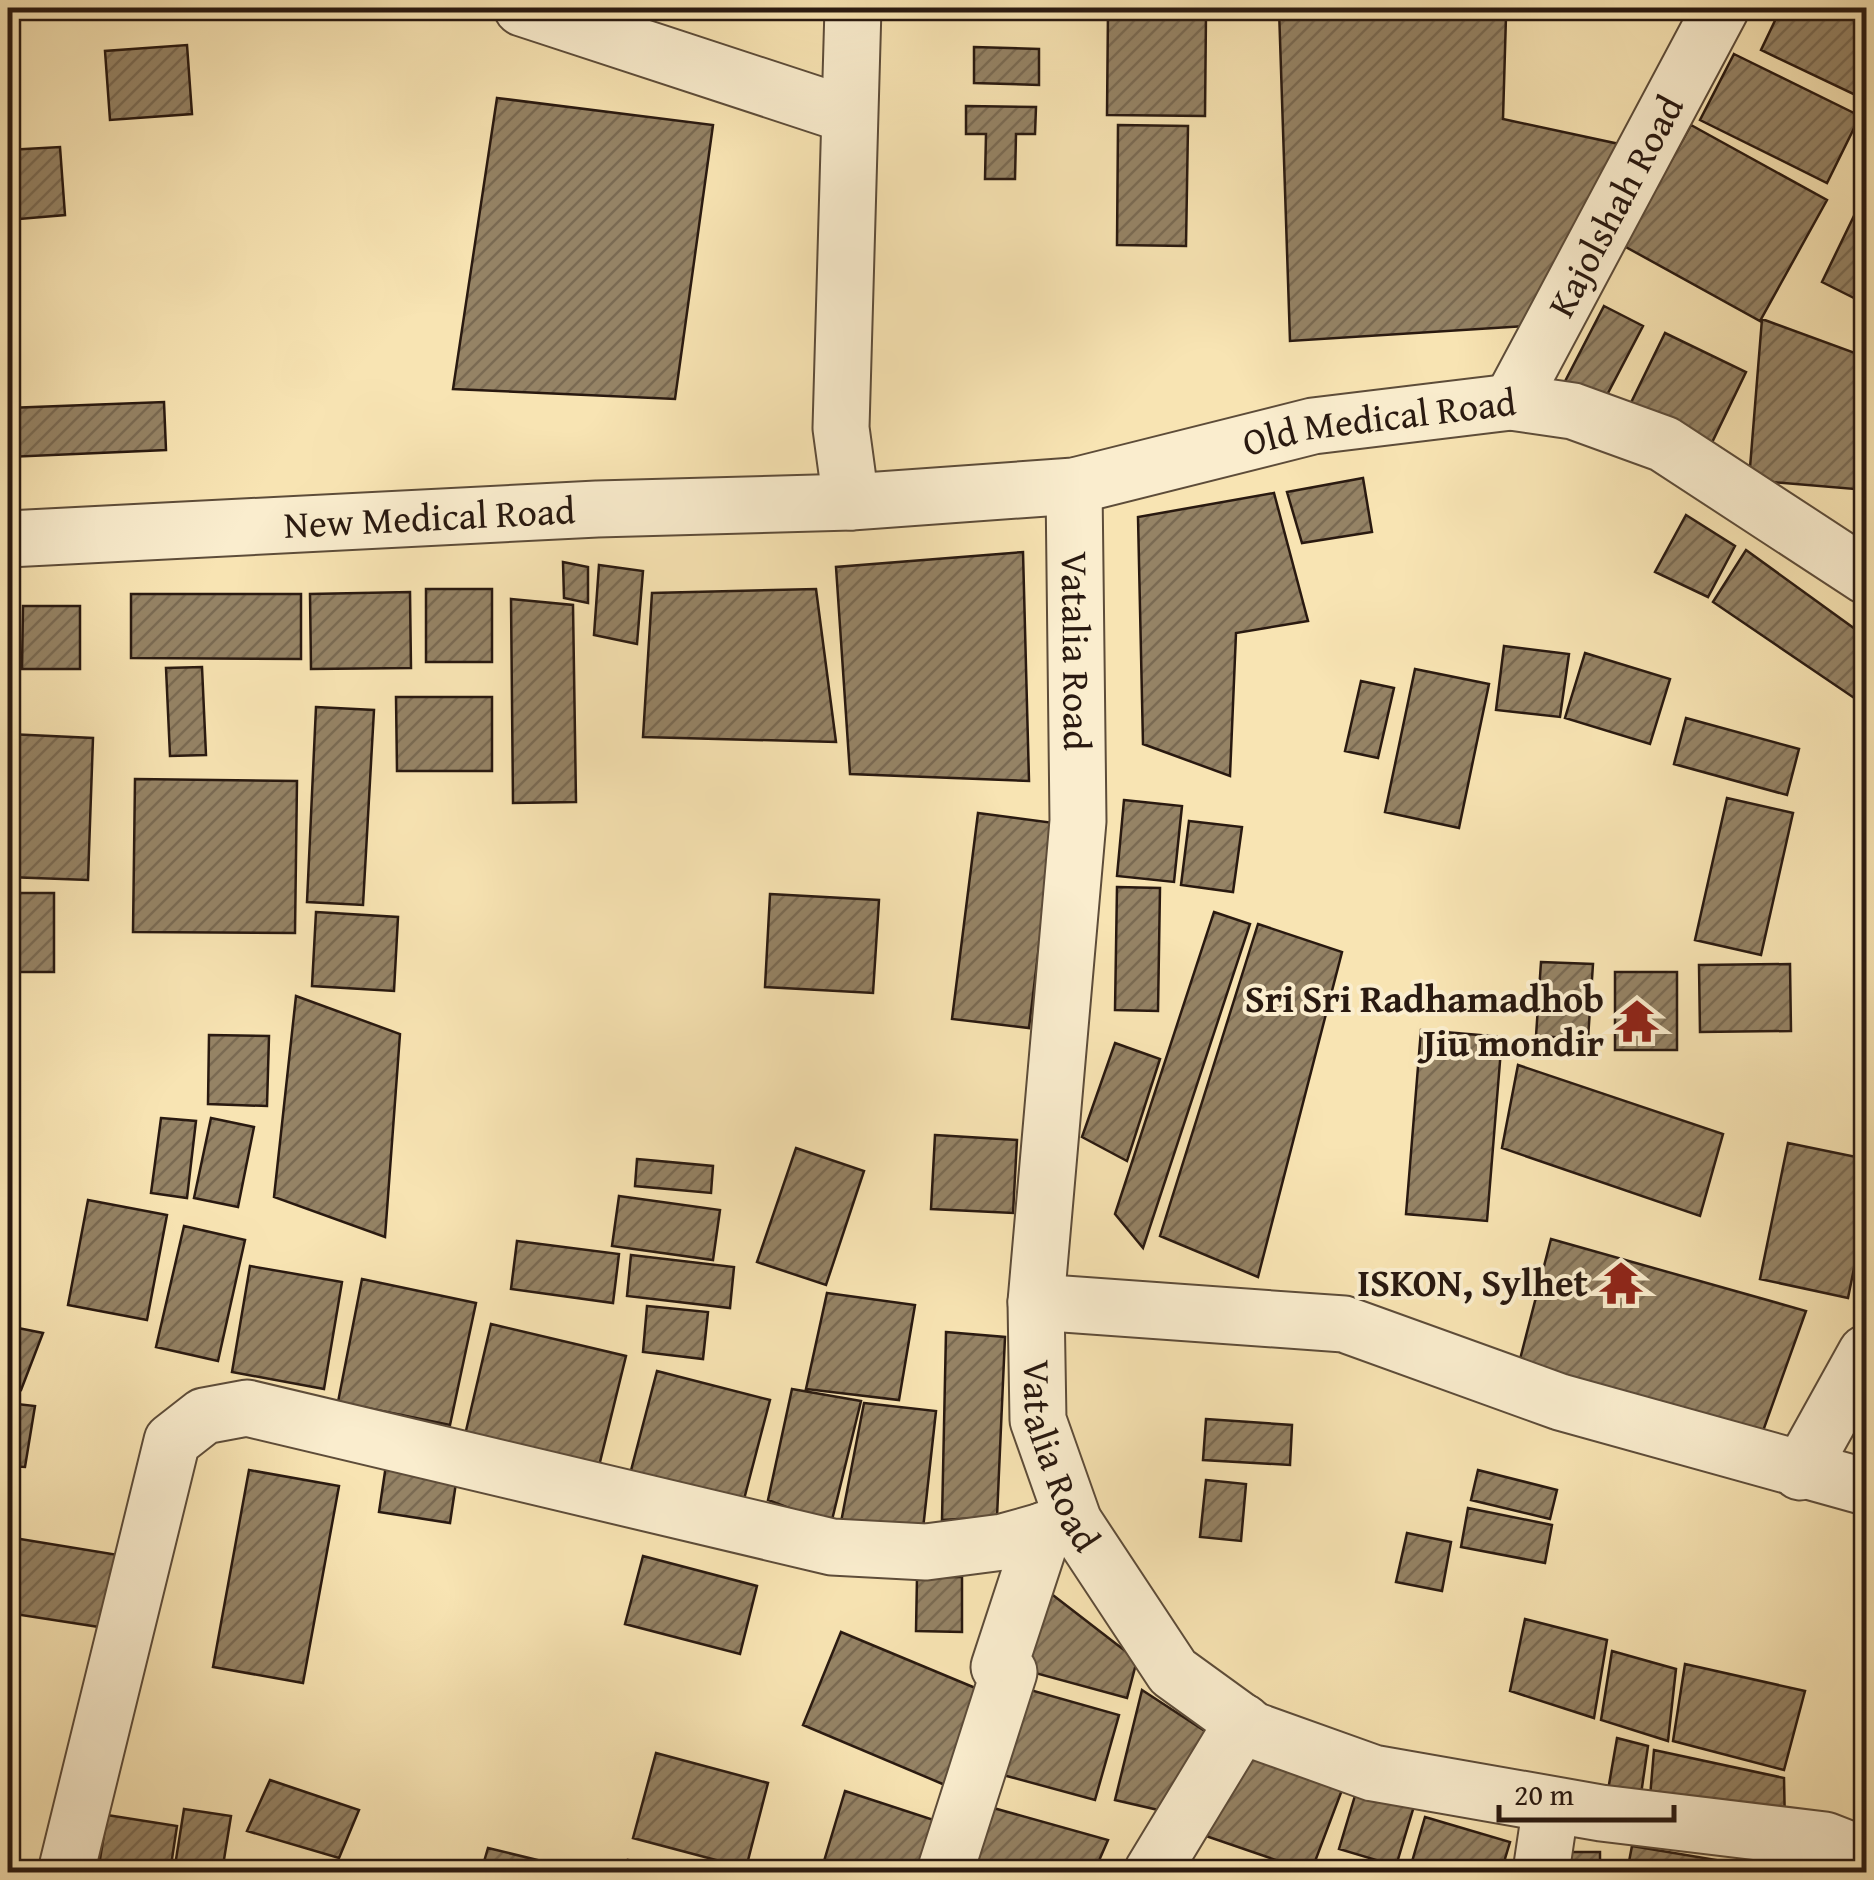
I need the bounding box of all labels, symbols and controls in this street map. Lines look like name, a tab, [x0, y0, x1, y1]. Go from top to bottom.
street label: Kajolshah Road	[1532, 84, 1697, 327]
street label: Old Medical Road	[1236, 373, 1520, 470]
street label: New Medical Road	[282, 481, 577, 552]
street label: Vatalia Road	[1048, 551, 1106, 752]
place label: Sri Sri Radhamadhob Jiu mondir	[1245, 970, 1605, 1070]
temple icon: Sri Sri Radhamadhob Jiu mondir	[1613, 997, 1661, 1045]
place label: ISKON, Sylhet	[1357, 1254, 1589, 1310]
temple icon: ISKON, Sylhet	[1597, 1259, 1645, 1307]
street label: Vatalia Road	[1010, 1359, 1115, 1563]
scale bar	[1499, 1760, 1674, 1822]
text: 20 m	[1514, 1772, 1574, 1816]

